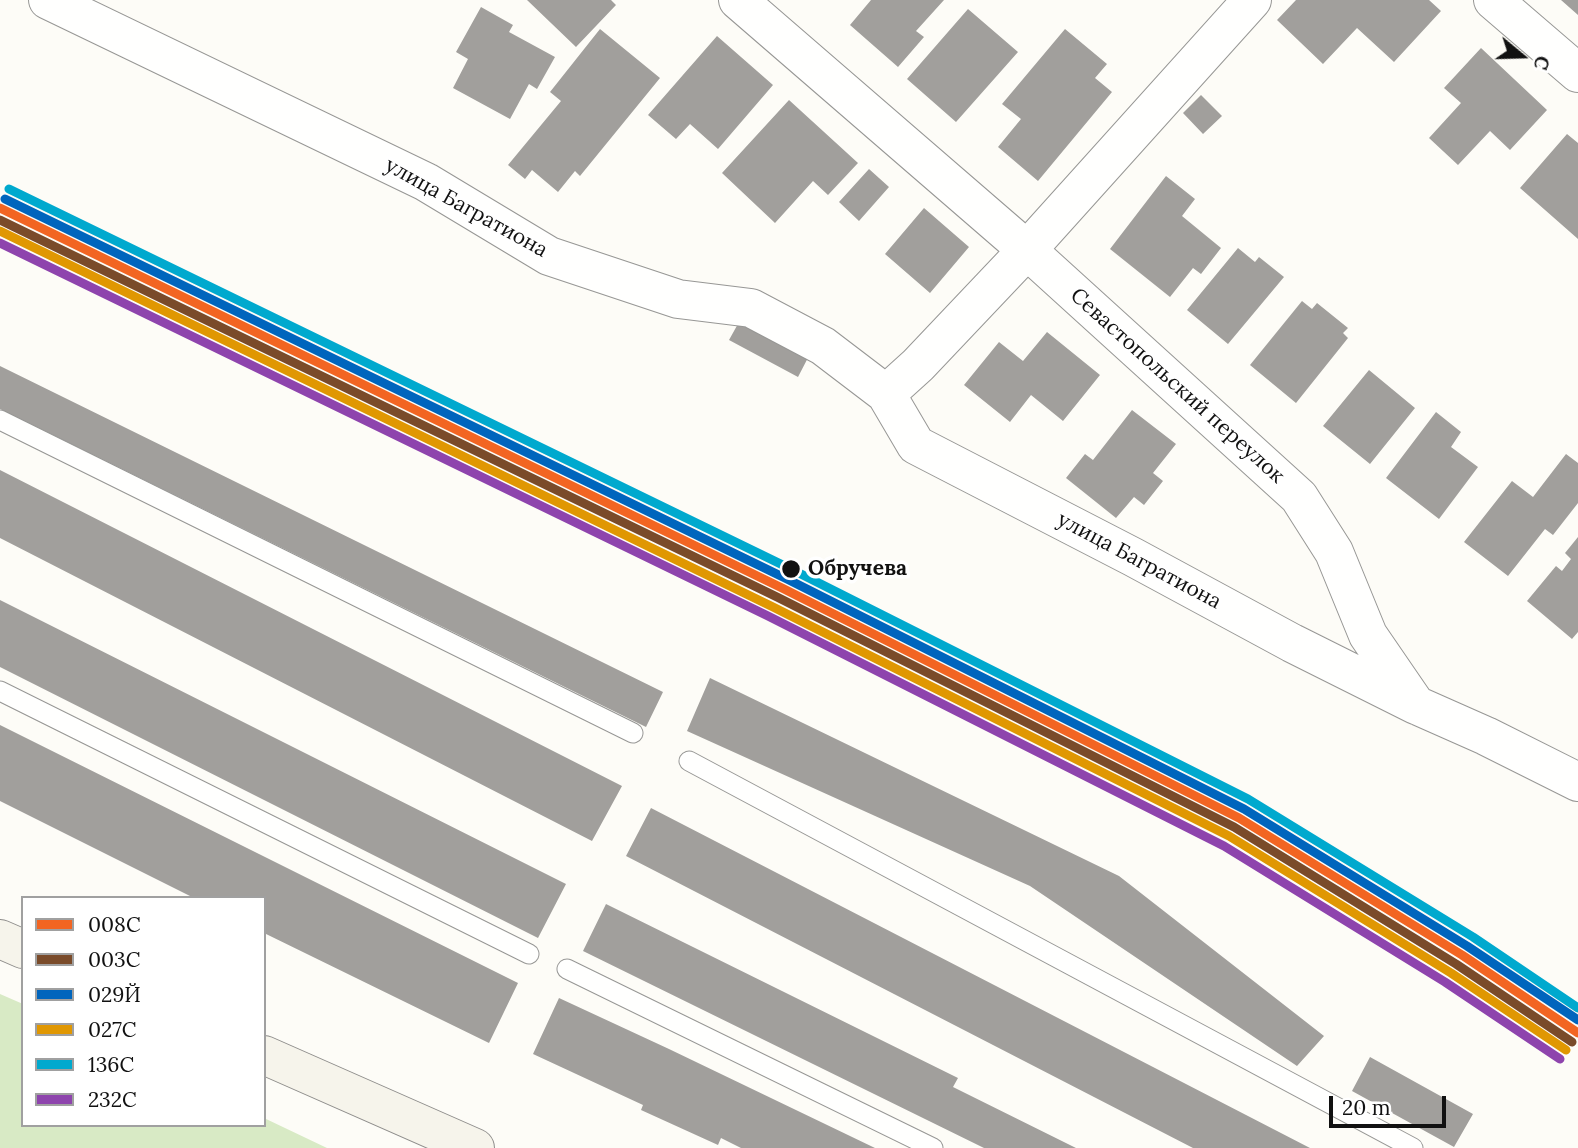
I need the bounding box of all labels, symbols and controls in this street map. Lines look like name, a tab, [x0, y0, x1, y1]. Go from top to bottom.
north arrow	[1487, 21, 1557, 91]
text: С	[1528, 53, 1555, 73]
street label: улица Багратиона	[380, 153, 552, 263]
street label: Севастопольский переулок	[1065, 283, 1289, 489]
street label: улица Багратиона	[1053, 507, 1225, 615]
place label: Обручева	[808, 556, 907, 582]
marker: Обручева	[780, 558, 802, 580]
legend	[21, 896, 266, 1127]
text: 008С	[88, 911, 141, 938]
text: 003С	[88, 946, 140, 973]
text: 029Й	[88, 981, 141, 1008]
text: 027С	[88, 1016, 137, 1043]
text: 136С	[88, 1051, 134, 1078]
scale bar	[1333, 1082, 1450, 1126]
text: 232C	[88, 1086, 137, 1113]
text: 20 m	[1342, 1094, 1391, 1121]

